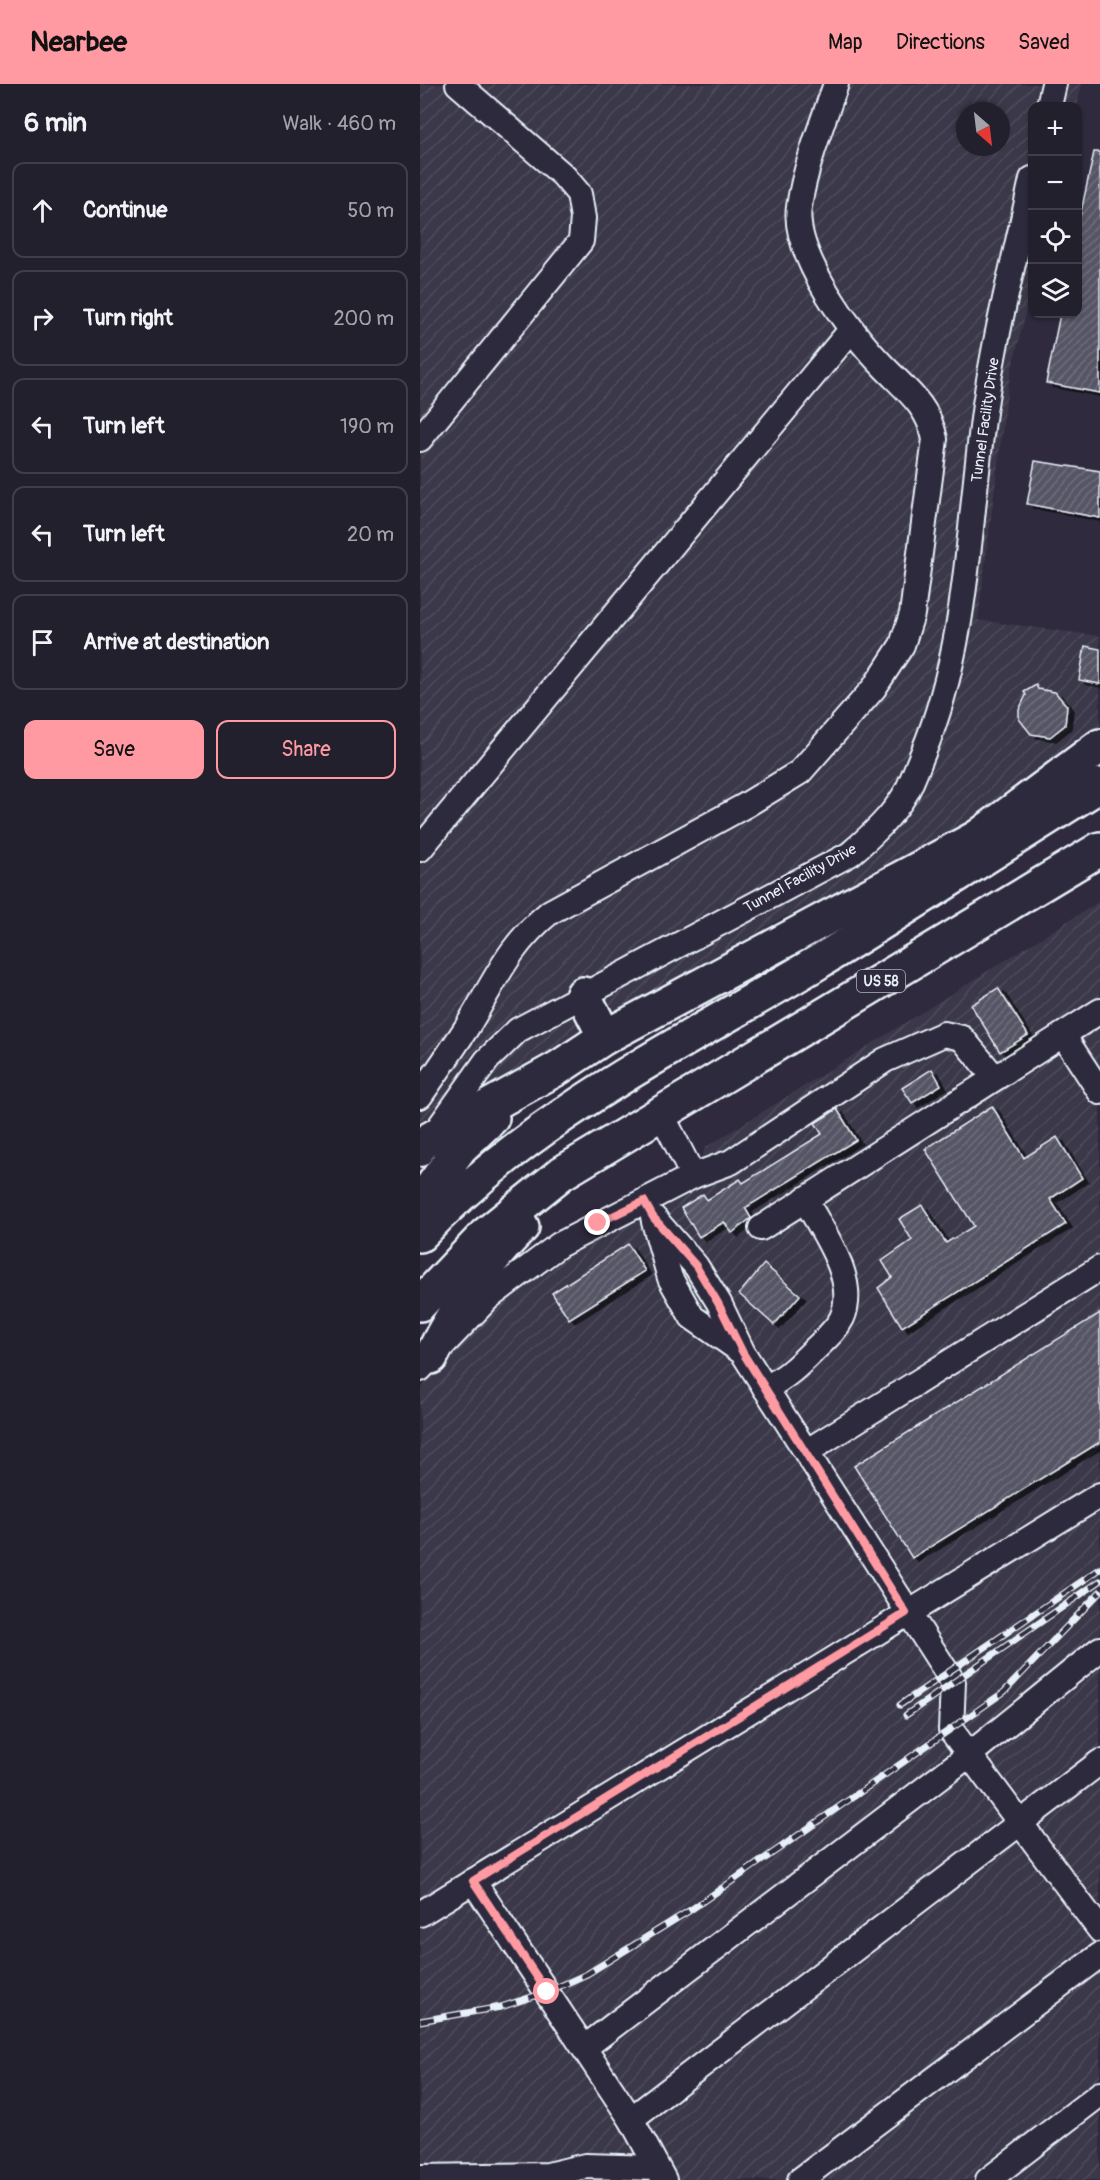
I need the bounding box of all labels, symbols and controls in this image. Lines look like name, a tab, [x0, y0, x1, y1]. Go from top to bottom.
text: Nearbee	[30, 25, 127, 60]
text: Map	[828, 29, 863, 56]
text: Directions	[896, 29, 985, 56]
text: Saved	[1018, 29, 1070, 56]
north arrow	[956, 102, 1010, 156]
map controls	[1028, 102, 1082, 318]
button: +	[1028, 102, 1082, 156]
text: 6 min	[24, 107, 87, 139]
text: Walk · 460 m	[282, 111, 396, 136]
button: −	[1028, 156, 1082, 210]
icon: ahead	[26, 194, 59, 227]
text: Continue	[83, 196, 167, 224]
text: 50 m	[347, 198, 394, 223]
button: locate	[1028, 210, 1082, 264]
button: layers	[1028, 264, 1082, 318]
icon: right	[26, 302, 59, 335]
text: Turn right	[83, 304, 173, 332]
text: 200 m	[333, 306, 394, 331]
street label: Tunnel Facility Drive	[967, 356, 1004, 484]
icon: left	[26, 410, 59, 443]
text: Turn left	[83, 412, 165, 440]
text: 190 m	[340, 414, 394, 439]
icon: left	[26, 518, 59, 551]
text: Turn left	[83, 520, 165, 548]
text: 20 m	[347, 522, 394, 547]
icon: arrive	[26, 626, 59, 659]
text: Arrive at destination	[83, 628, 269, 656]
button: Save	[24, 720, 204, 779]
button: Share	[216, 720, 396, 779]
street label: Tunnel Facility Drive	[741, 839, 860, 917]
road number: US 58	[857, 970, 905, 992]
route end	[584, 1209, 610, 1235]
route start	[533, 1978, 559, 2004]

